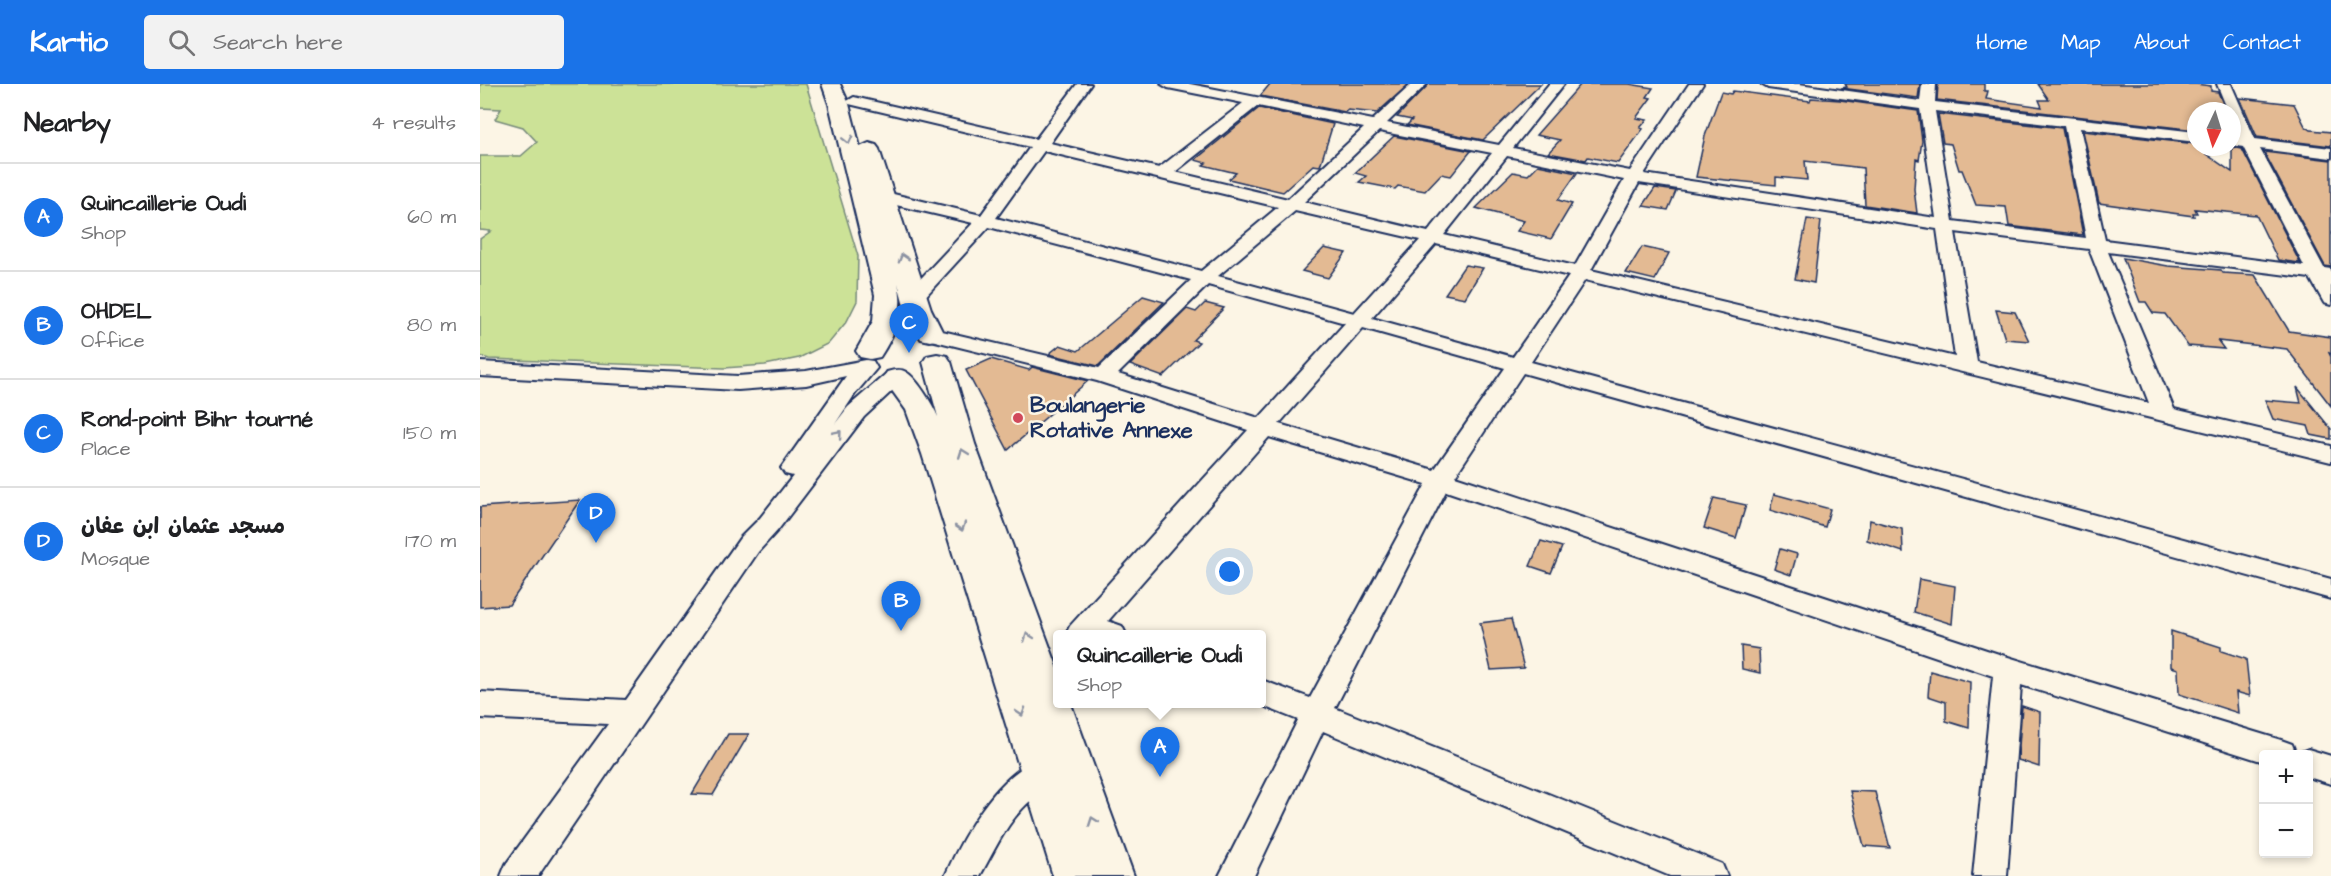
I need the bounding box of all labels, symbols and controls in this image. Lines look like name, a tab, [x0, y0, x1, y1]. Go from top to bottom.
search box	[144, 15, 564, 69]
text: Kartio	[30, 23, 108, 62]
icon: search	[165, 26, 198, 59]
text: Search here	[213, 27, 343, 58]
text: Home	[1976, 28, 2028, 57]
text: Map	[2061, 28, 2101, 57]
text: About	[2134, 28, 2190, 57]
text: Contact	[2223, 28, 2301, 57]
north arrow	[2187, 102, 2241, 156]
text: Nearby	[24, 105, 111, 141]
text: 4 results	[371, 109, 456, 137]
one-way arrow	[840, 135, 853, 145]
text: Quincaillerie Oudi	[81, 188, 246, 219]
text: A	[37, 203, 50, 231]
text: 60 m	[407, 203, 456, 231]
text: Shop	[81, 219, 126, 247]
one-way arrow	[898, 253, 910, 264]
text: OHDEL	[81, 296, 152, 327]
pin: C	[890, 304, 928, 353]
text: B	[36, 311, 51, 339]
text: 80 m	[407, 311, 456, 339]
text: Office	[81, 327, 145, 355]
place label: Boulangerie Rotative Annexe	[1030, 390, 1193, 446]
text: Rond-point Bihr tourné	[81, 404, 313, 435]
marker: Boulangerie Rotative Annexe	[1011, 411, 1025, 425]
text: C	[36, 419, 51, 447]
text: 150 m	[403, 419, 456, 447]
one-way arrow	[831, 430, 842, 441]
text: Place	[81, 435, 131, 463]
one-way arrow	[957, 448, 970, 459]
pin: D	[576, 494, 616, 543]
text: مسجد عثمان ابن عفان	[81, 511, 285, 542]
one-way arrow	[954, 521, 966, 532]
text: D	[37, 527, 50, 555]
text: 170 m	[405, 527, 456, 555]
text: Mosque	[81, 545, 150, 573]
your location	[1215, 557, 1244, 586]
pin: B	[882, 582, 920, 631]
popup	[1053, 630, 1266, 708]
one-way arrow	[1023, 632, 1036, 643]
text: Quincaillerie Oudi	[1077, 640, 1242, 671]
text: Shop	[1077, 671, 1122, 699]
one-way arrow	[1014, 706, 1027, 717]
pin: A	[1140, 728, 1180, 777]
map controls	[2259, 750, 2313, 858]
button: +	[2259, 750, 2313, 804]
button: −	[2259, 804, 2313, 858]
one-way arrow	[1087, 816, 1100, 827]

